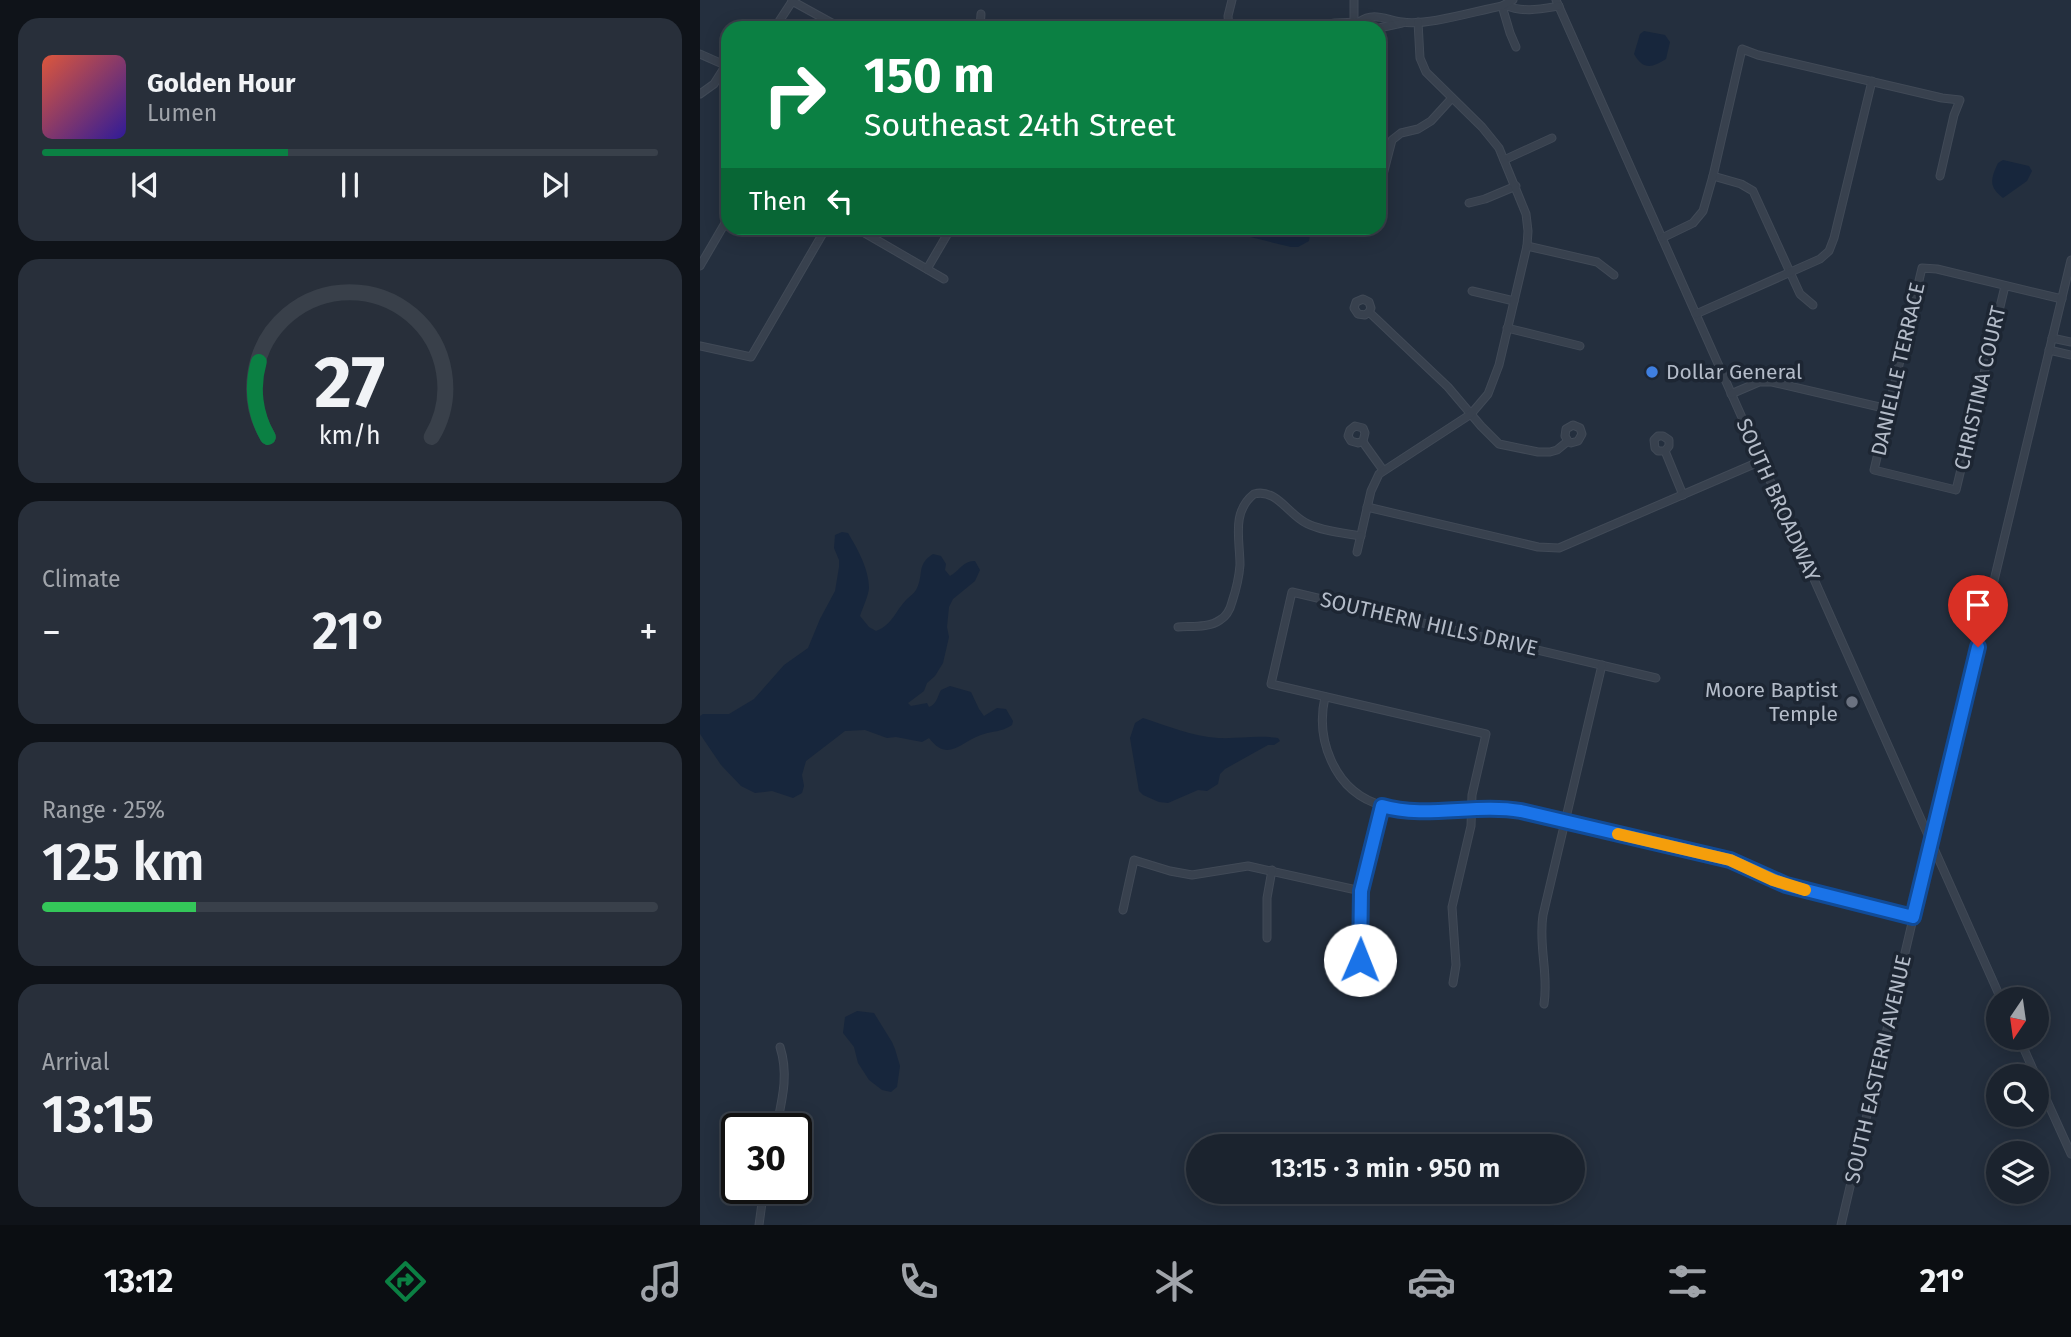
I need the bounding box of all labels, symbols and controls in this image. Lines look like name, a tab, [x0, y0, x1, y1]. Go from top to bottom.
text: 150 m	[864, 46, 995, 105]
icon: right	[749, 49, 840, 140]
text: Golden Hour	[147, 68, 295, 99]
text: Lumen	[147, 99, 217, 127]
text: Southeast 24th Street	[864, 106, 1176, 144]
icon: previous	[126, 166, 164, 204]
icon: pause	[331, 166, 369, 204]
icon: next	[536, 166, 574, 204]
icon: left	[821, 182, 859, 220]
text: Then	[749, 186, 807, 217]
street label: DANIELLE TERRACE	[1865, 280, 1931, 458]
street label: CHRISTINA COURT	[1948, 303, 2012, 473]
text: 27	[315, 340, 385, 427]
place label: Dollar General	[1666, 359, 1802, 385]
marker: Dollar General	[1644, 364, 1660, 380]
street label: SOUTH BROADWAY	[1730, 414, 1826, 586]
text: km/h	[319, 421, 381, 451]
text: Climate	[42, 565, 121, 593]
pin	[1948, 575, 2008, 647]
street label: SOUTHERN HILLS DRIVE	[1318, 586, 1540, 662]
icon: arrive	[1959, 586, 1997, 624]
text: 21°	[312, 600, 388, 663]
text: −	[42, 609, 61, 655]
text: +	[639, 609, 658, 655]
place label: Moore Baptist Temple	[1705, 677, 1838, 727]
marker: Moore Baptist Temple	[1844, 694, 1860, 710]
text: Range · 25%	[42, 796, 165, 824]
text: 125 km	[42, 831, 205, 894]
position arrow	[1323, 923, 1397, 997]
street label: SOUTH EASTERN AVENUE	[1839, 952, 1917, 1186]
north arrow	[1986, 987, 2049, 1050]
map controls	[1986, 987, 2049, 1204]
text: Arrival	[42, 1048, 109, 1076]
button: search	[1986, 1064, 2049, 1127]
text: 13:15	[42, 1083, 154, 1146]
speed limit sign: 30	[721, 1113, 812, 1204]
button: layers	[1986, 1141, 2049, 1204]
text: 13:15 · 3 min · 950 m	[1271, 1153, 1500, 1184]
icon: directions	[381, 1257, 430, 1306]
icon: music	[637, 1257, 686, 1306]
icon: phone	[894, 1257, 943, 1306]
icon: climate	[1150, 1257, 1199, 1306]
icon: car	[1407, 1257, 1456, 1306]
icon: filters	[1663, 1257, 1712, 1306]
text: 13:12	[104, 1262, 173, 1300]
text: 21°	[1920, 1262, 1967, 1300]

